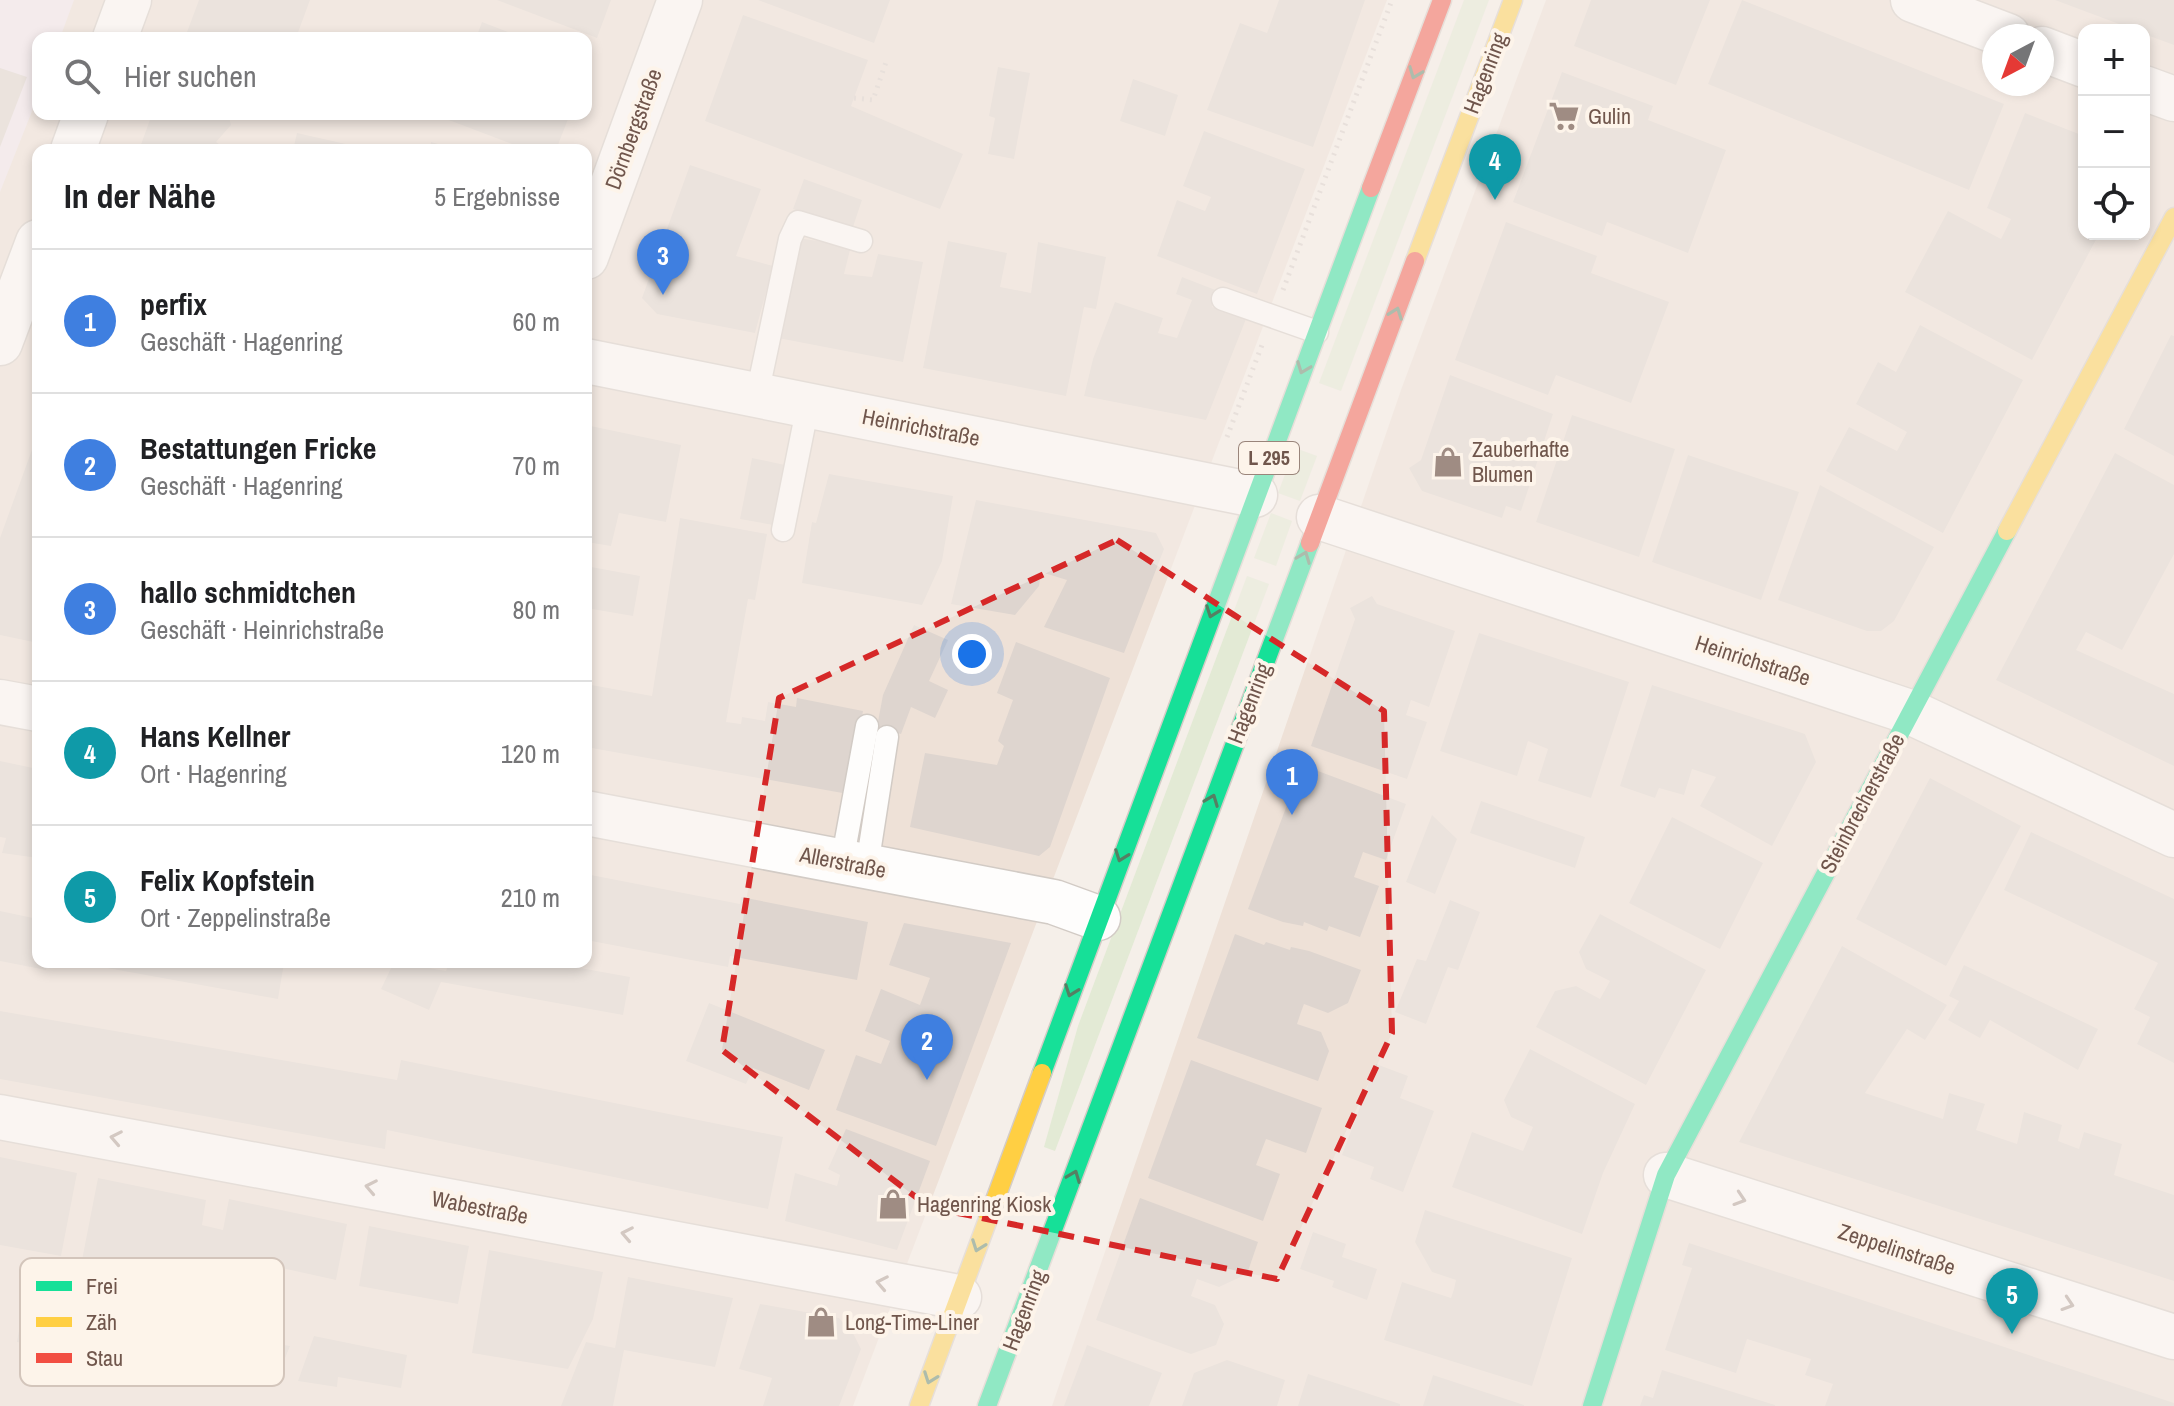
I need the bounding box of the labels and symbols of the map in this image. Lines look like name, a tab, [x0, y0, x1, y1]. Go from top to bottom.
north arrow	[1982, 24, 2054, 96]
street label: Hagenring	[1456, 28, 1514, 118]
street label: Dörnbergstraße	[597, 65, 669, 193]
one-way arrow	[1408, 65, 1425, 79]
supermarket icon: Gulin	[1547, 99, 1581, 133]
place label: Gulin	[1588, 101, 1631, 131]
pin: 4	[1469, 134, 1521, 200]
pin: 3	[637, 229, 689, 295]
one-way arrow	[1386, 306, 1403, 320]
one-way arrow	[1296, 361, 1313, 375]
street label: Heinrichstraße	[860, 401, 982, 453]
place label: Zauberhafte Blumen	[1472, 434, 1569, 489]
road number: L 295	[1239, 442, 1299, 474]
shop icon: Zauberhafte Blumen	[1431, 445, 1465, 479]
one-way arrow	[1294, 551, 1311, 565]
one-way arrow	[1205, 604, 1222, 618]
street label: Heinrichstraße	[1692, 627, 1814, 693]
your location	[952, 634, 992, 674]
street label: Hagenring	[1220, 658, 1278, 748]
street label: Steinbrecherstraße	[1813, 728, 1911, 878]
pin: 1	[1266, 749, 1318, 815]
one-way arrow	[1203, 794, 1219, 808]
street label: Allerstraße	[796, 839, 889, 885]
one-way arrow	[1114, 848, 1131, 862]
one-way arrow	[1064, 983, 1081, 997]
pin: 2	[901, 1014, 953, 1080]
one-way arrow	[109, 1131, 123, 1148]
one-way arrow	[1064, 1170, 1081, 1184]
one-way arrow	[365, 1179, 378, 1196]
street label: Wabestraße	[429, 1183, 531, 1231]
shop icon: Hagenring Kiosk	[876, 1187, 910, 1221]
place label: Hagenring Kiosk	[917, 1189, 1052, 1219]
one-way arrow	[1733, 1190, 1746, 1206]
street label: Zeppelinstraße	[1835, 1216, 1959, 1282]
one-way arrow	[620, 1227, 634, 1244]
one-way arrow	[971, 1238, 987, 1252]
legend	[20, 1258, 284, 1386]
street label: Hagenring	[995, 1265, 1053, 1355]
pin: 5	[1986, 1268, 2038, 1334]
text: Frei	[86, 1271, 118, 1301]
one-way arrow	[876, 1275, 889, 1292]
one-way arrow	[2060, 1294, 2074, 1310]
shop icon: Long-Time-Liner	[804, 1305, 838, 1339]
text: Zäh	[86, 1307, 117, 1337]
place label: Long-Time-Liner	[845, 1307, 979, 1337]
text: Stau	[86, 1343, 123, 1373]
one-way arrow	[923, 1370, 940, 1384]

